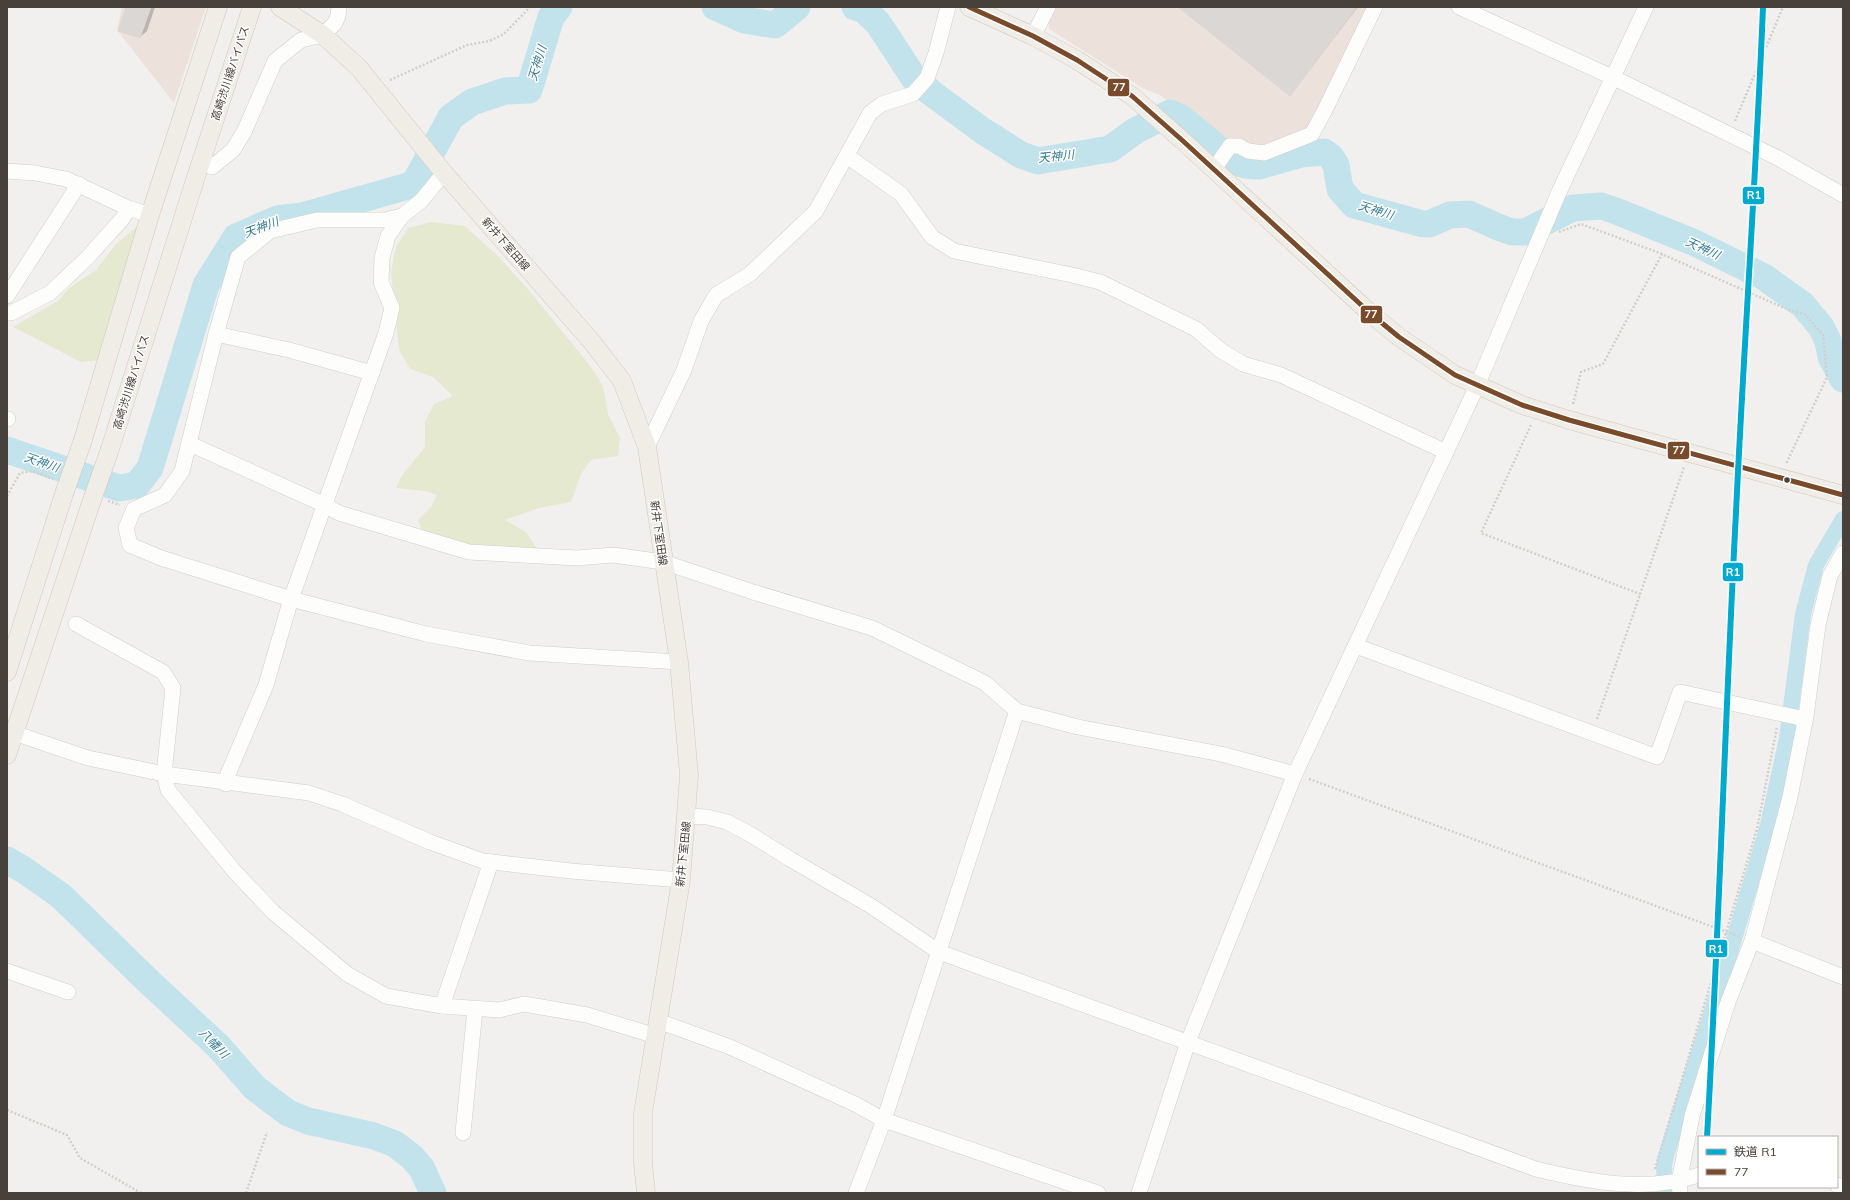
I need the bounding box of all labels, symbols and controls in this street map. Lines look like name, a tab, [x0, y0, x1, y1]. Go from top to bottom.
street label: 高崎渋川線バイパス	[208, 24, 252, 122]
water label: 天神川	[525, 42, 550, 82]
line badge: 77	[1107, 78, 1130, 97]
text: 77	[1112, 80, 1126, 94]
water label: 天神川	[1037, 146, 1077, 165]
line badge: R1	[1742, 186, 1765, 205]
text: R1	[1747, 188, 1762, 202]
water label: 天神川	[1357, 198, 1397, 223]
water label: 天神川	[242, 213, 282, 240]
street label: 新井下室田線	[479, 215, 533, 273]
water label: 天神川	[1684, 234, 1724, 263]
line badge: 77	[1360, 305, 1383, 324]
text: 77	[1364, 307, 1378, 321]
street label: 高崎渋川線バイパス	[110, 333, 152, 431]
line badge: 77	[1667, 441, 1690, 460]
text: 77	[1672, 443, 1686, 457]
water label: 天神川	[23, 449, 63, 476]
unlabelled marker	[1782, 475, 1792, 485]
street label: 新井下室田線	[647, 499, 671, 567]
line badge: R1	[1722, 562, 1744, 582]
text: R1	[1726, 565, 1741, 579]
street label: 新井下室田線	[673, 820, 693, 888]
line badge: R1	[1705, 939, 1728, 958]
text: R1	[1709, 942, 1724, 956]
water label: 八幡川	[196, 1025, 233, 1063]
legend	[1698, 1136, 1838, 1188]
text: 鉄道 R1	[1734, 1144, 1777, 1159]
text: 77	[1734, 1164, 1748, 1179]

